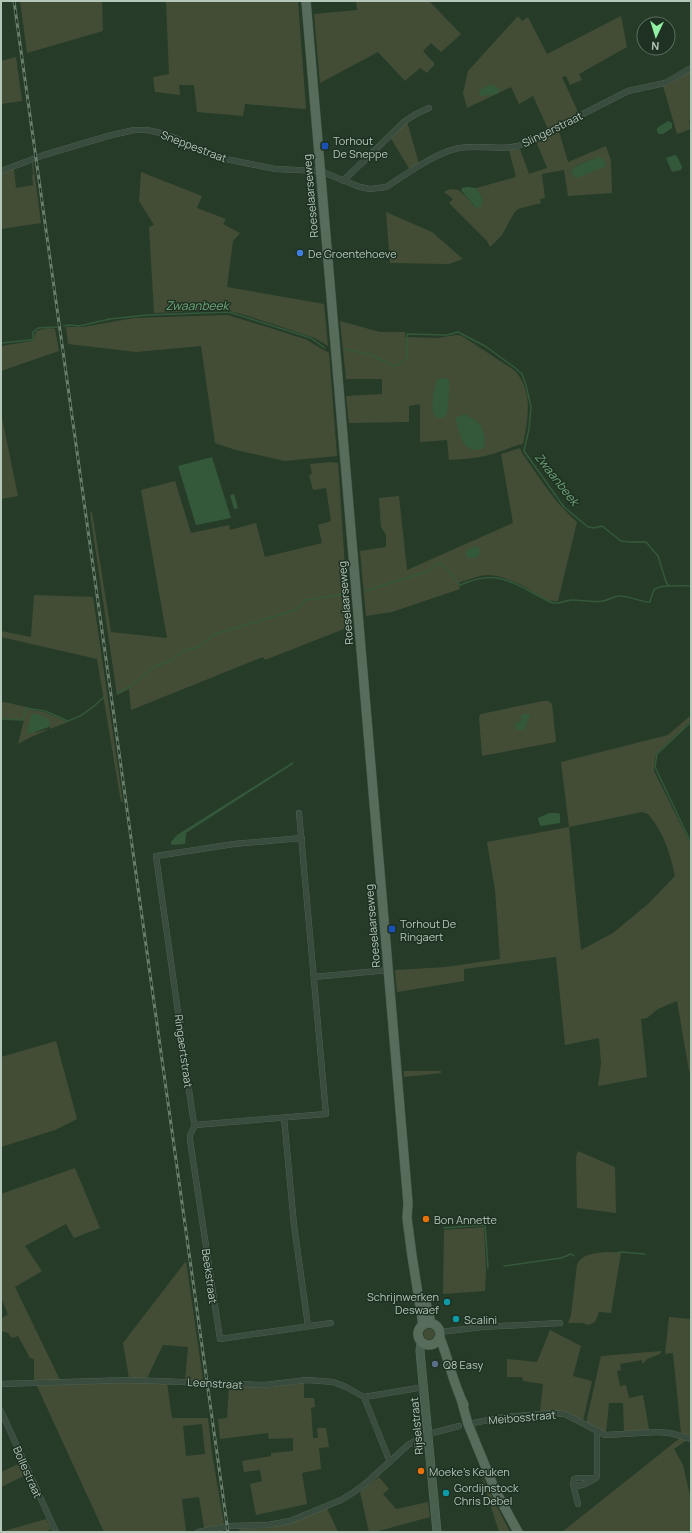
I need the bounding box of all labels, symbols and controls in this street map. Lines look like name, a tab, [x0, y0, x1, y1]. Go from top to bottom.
north arrow	[636, 16, 676, 56]
text: N	[651, 39, 660, 54]
street label: Slingerstraat	[519, 108, 585, 150]
street label: Sneppestraat	[159, 127, 229, 165]
place label: Torhout De Sneppe	[333, 133, 389, 161]
marker: Torhout De Sneppe	[320, 141, 330, 151]
street label: Roeselaarseweg	[299, 154, 321, 238]
place label: De Groentehoeve	[308, 246, 397, 261]
marker: De Groentehoeve	[295, 248, 305, 258]
water label: Zwaanbeek	[165, 297, 231, 314]
water label: Zwaanbeek	[531, 449, 584, 511]
street label: Roeselaarseweg	[334, 561, 356, 645]
street label: Roeselaarseweg	[361, 884, 383, 968]
place label: Torhout De Ringaert	[400, 916, 457, 944]
marker: Torhout De Ringaert	[387, 924, 397, 934]
street label: Ringaertstraat	[171, 1013, 197, 1089]
place label: Bon Annette	[434, 1212, 498, 1227]
marker: Bon Annette	[421, 1214, 431, 1224]
street label: Beekstraat	[199, 1247, 221, 1305]
place label: Schrijnwerken Deswaef	[367, 1289, 439, 1317]
marker: Schrijnwerken Deswaef	[442, 1297, 452, 1307]
place label: Scalini	[464, 1312, 497, 1327]
marker: Scalini	[451, 1314, 461, 1324]
place label: Q8 Easy	[443, 1357, 483, 1372]
marker: Q8 Easy	[430, 1359, 440, 1369]
street label: Leenstraat	[187, 1374, 243, 1392]
street label: Rijselstraat	[406, 1397, 426, 1455]
street label: Meibosstraat	[488, 1407, 556, 1427]
street label: Bollestraat	[10, 1444, 46, 1500]
place label: Moeke's Keuken	[429, 1464, 510, 1479]
marker: Moeke's Keuken	[416, 1466, 426, 1476]
place label: Gordijnstock Chris Debel	[454, 1480, 519, 1508]
marker: Gordijnstock Chris Debel	[441, 1488, 451, 1498]

